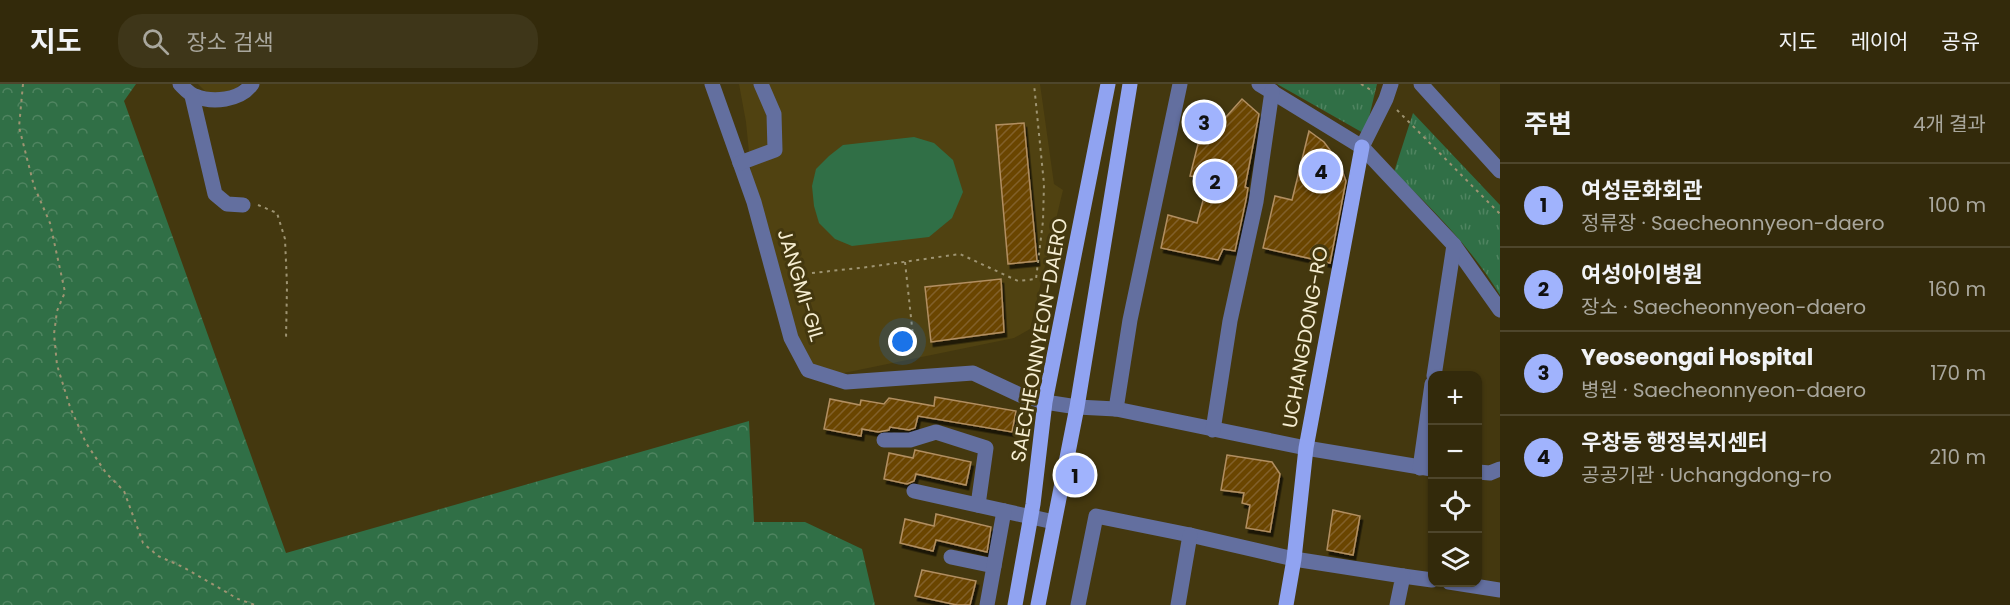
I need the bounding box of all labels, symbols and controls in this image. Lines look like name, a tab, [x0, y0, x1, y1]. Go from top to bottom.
search box	[118, 14, 538, 68]
text: 지도	[30, 22, 82, 61]
icon: search	[139, 25, 172, 58]
text: 장소 검색	[187, 27, 273, 58]
text: 지도	[1779, 27, 1817, 56]
text: 레이어	[1850, 27, 1908, 56]
text: 공유	[1941, 27, 1980, 56]
pin: 3	[1184, 99, 1224, 144]
text: 주변	[1524, 106, 1572, 142]
text: 4개 결과	[1913, 110, 1986, 138]
pin: 4	[1302, 148, 1340, 194]
pin: 2	[1196, 158, 1234, 204]
text: 여성문화회관	[1581, 175, 1702, 206]
text: 1	[1540, 191, 1547, 219]
text: 100 m	[1929, 191, 1986, 219]
text: 정류장 · Saecheonnyeon-daero	[1581, 209, 1885, 237]
street label: SAECHEONNYEON-DAERO	[1004, 216, 1074, 464]
street label: JANGMI-GIL	[771, 225, 831, 345]
street label: UCHANGDONG-RO	[1275, 244, 1335, 430]
text: 여성아이병원	[1581, 259, 1702, 290]
text: 2	[1538, 275, 1549, 303]
text: 160 m	[1928, 275, 1986, 303]
text: 장소 · Saecheonnyeon-daero	[1581, 293, 1866, 321]
your location	[888, 327, 917, 356]
text: Yeoseongai Hospital	[1581, 342, 1813, 373]
text: 3	[1537, 359, 1550, 387]
text: 170 m	[1930, 359, 1986, 387]
map controls	[1428, 371, 1482, 587]
button: +	[1428, 371, 1482, 425]
text: 병원 · Saecheonnyeon-daero	[1581, 376, 1866, 404]
button: −	[1428, 425, 1482, 479]
text: 우창동 행정복지센터	[1581, 427, 1768, 458]
text: 4	[1537, 443, 1550, 471]
text: 210 m	[1930, 443, 1986, 471]
pin: 1	[1056, 452, 1094, 498]
text: 공공기관 · Uchangdong-ro	[1581, 461, 1832, 489]
button: locate	[1428, 479, 1482, 533]
button: layers	[1428, 533, 1482, 587]

